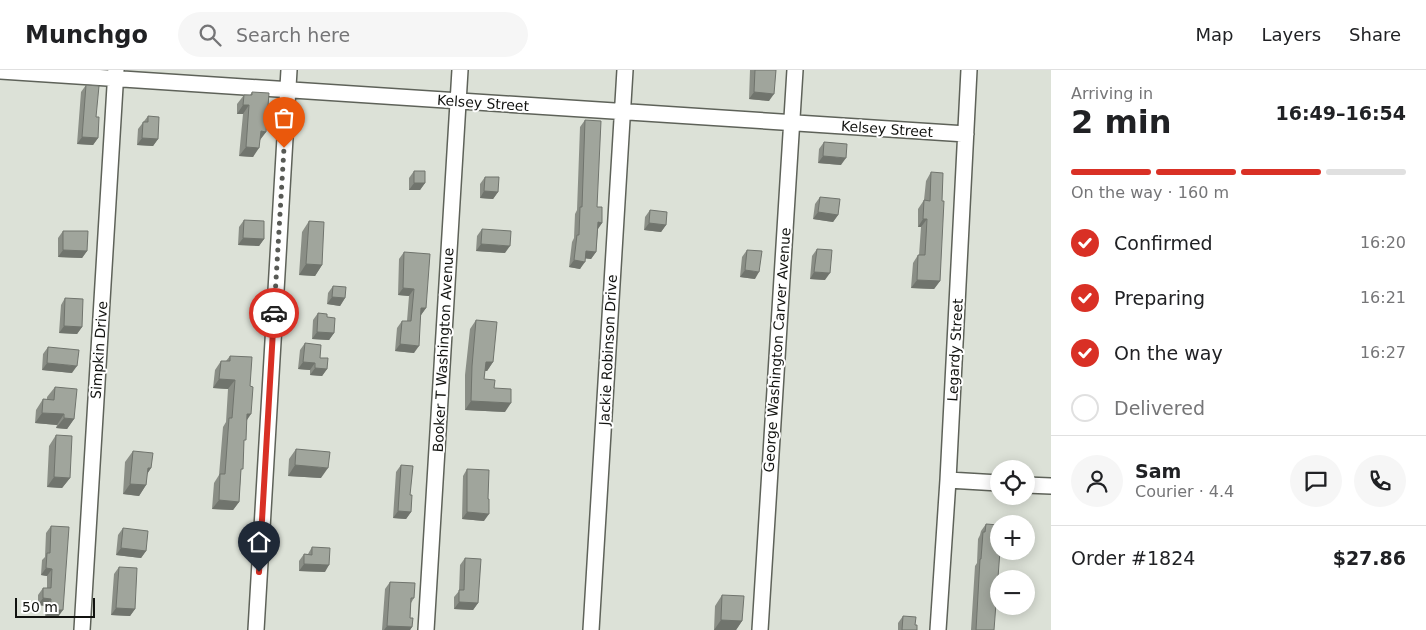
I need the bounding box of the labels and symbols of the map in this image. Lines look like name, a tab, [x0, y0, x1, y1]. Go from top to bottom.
street label: Kelsey Street	[436, 92, 530, 114]
pin	[263, 97, 305, 148]
street label: Kelsey Street	[840, 118, 934, 140]
street label: George Washington Carver Avenue	[760, 227, 794, 473]
street label: Booker T Washington Avenue	[430, 247, 456, 453]
street label: Jackie Robinson Drive	[596, 274, 620, 427]
courier	[249, 288, 299, 338]
street label: Legardy Street	[944, 297, 966, 402]
street label: Simpkin Drive	[88, 301, 110, 399]
pin	[238, 521, 280, 572]
scale bar	[15, 595, 95, 618]

